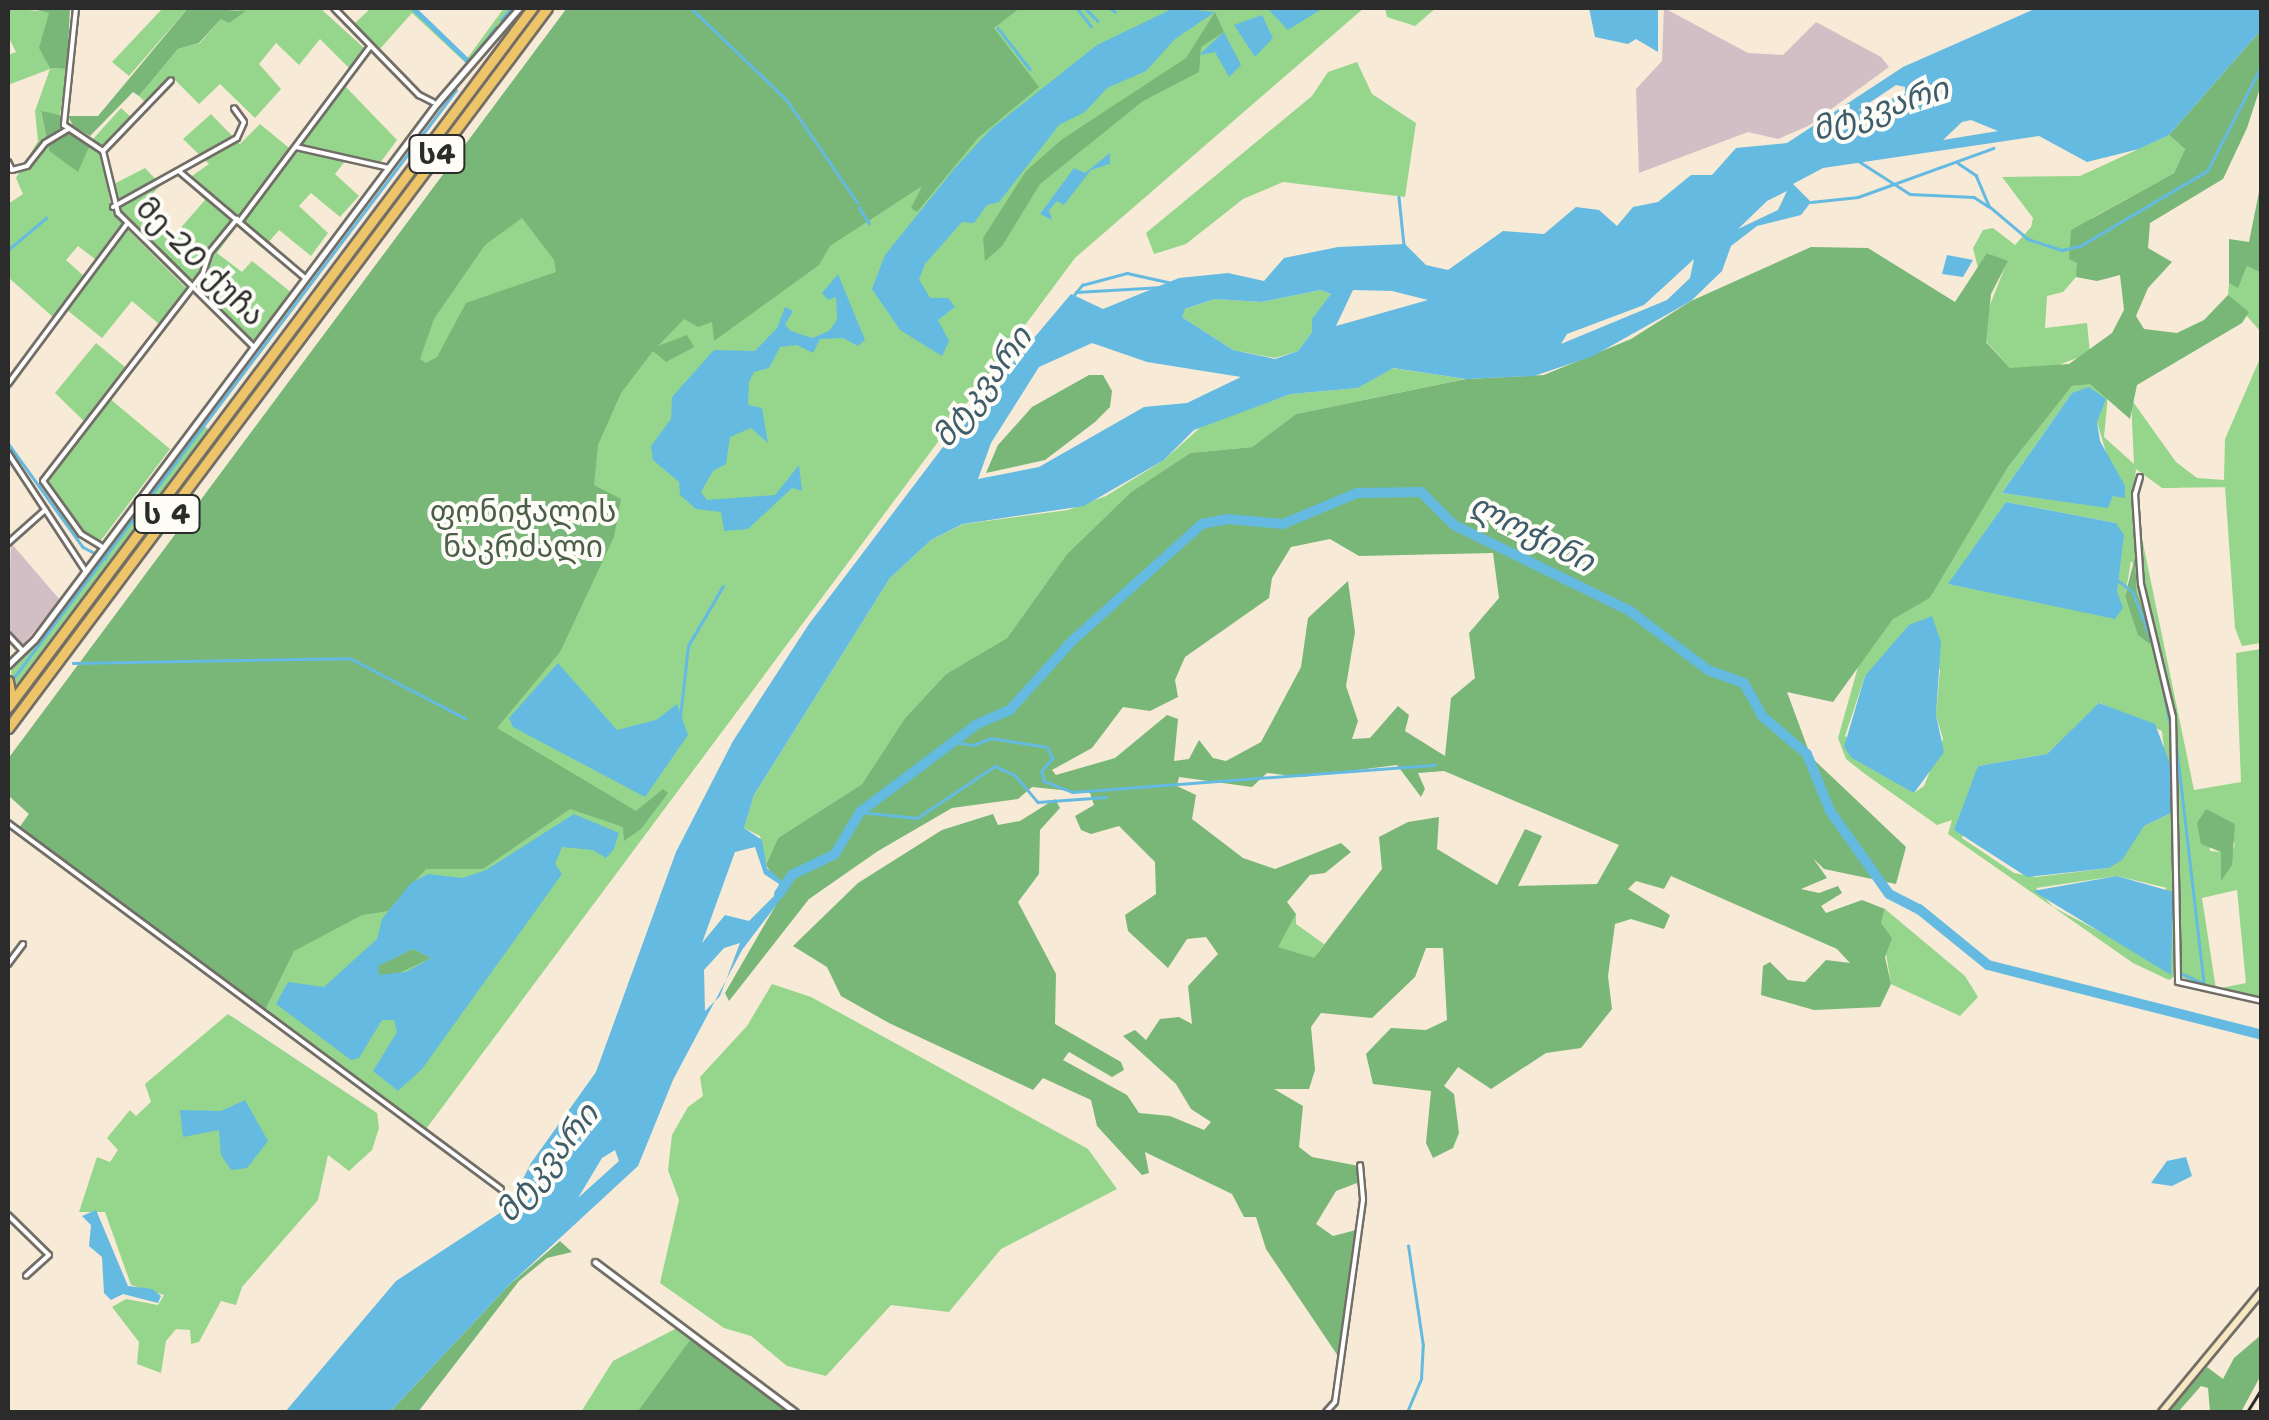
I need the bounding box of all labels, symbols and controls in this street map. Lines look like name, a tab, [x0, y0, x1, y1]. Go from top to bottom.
water label: მტკვარი	[1807, 69, 1953, 149]
road number: ს4	[407, 131, 467, 177]
street label: მე-20 ქუჩა	[128, 190, 272, 334]
water label: მტკვარი	[924, 319, 1040, 455]
water label: ლოჭინი	[1463, 485, 1601, 581]
road number: ს 4	[132, 491, 202, 537]
park label: ფონიჭალის ნაკრძალი	[430, 494, 616, 564]
water label: მტკვარი	[488, 1096, 606, 1230]

